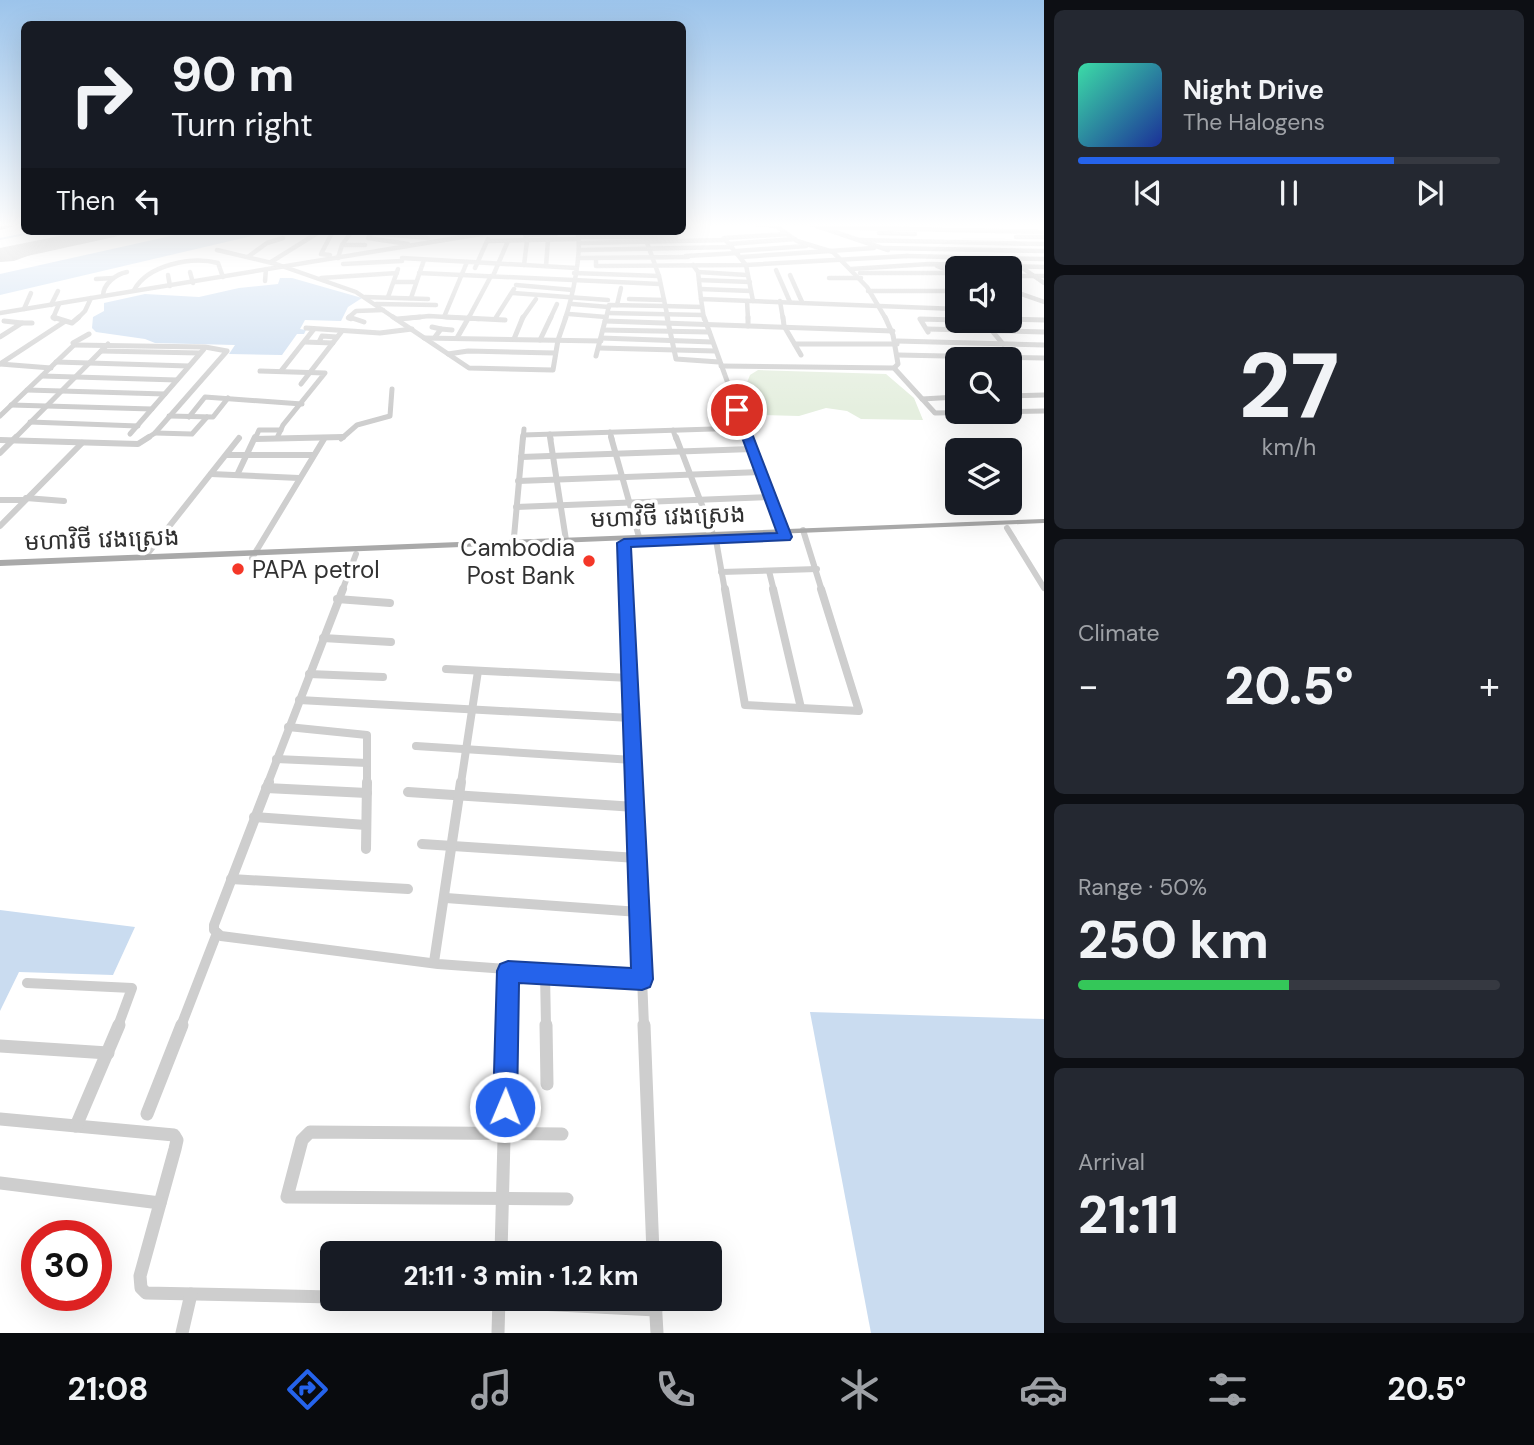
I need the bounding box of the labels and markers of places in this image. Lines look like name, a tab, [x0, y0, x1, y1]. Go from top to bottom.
pin	[707, 380, 767, 440]
place label: Cambodia Post Bank	[460, 532, 575, 591]
marker: Cambodia Post Bank	[581, 553, 597, 569]
place label: PAPA petrol	[252, 554, 380, 585]
marker: PAPA petrol	[230, 561, 246, 577]

